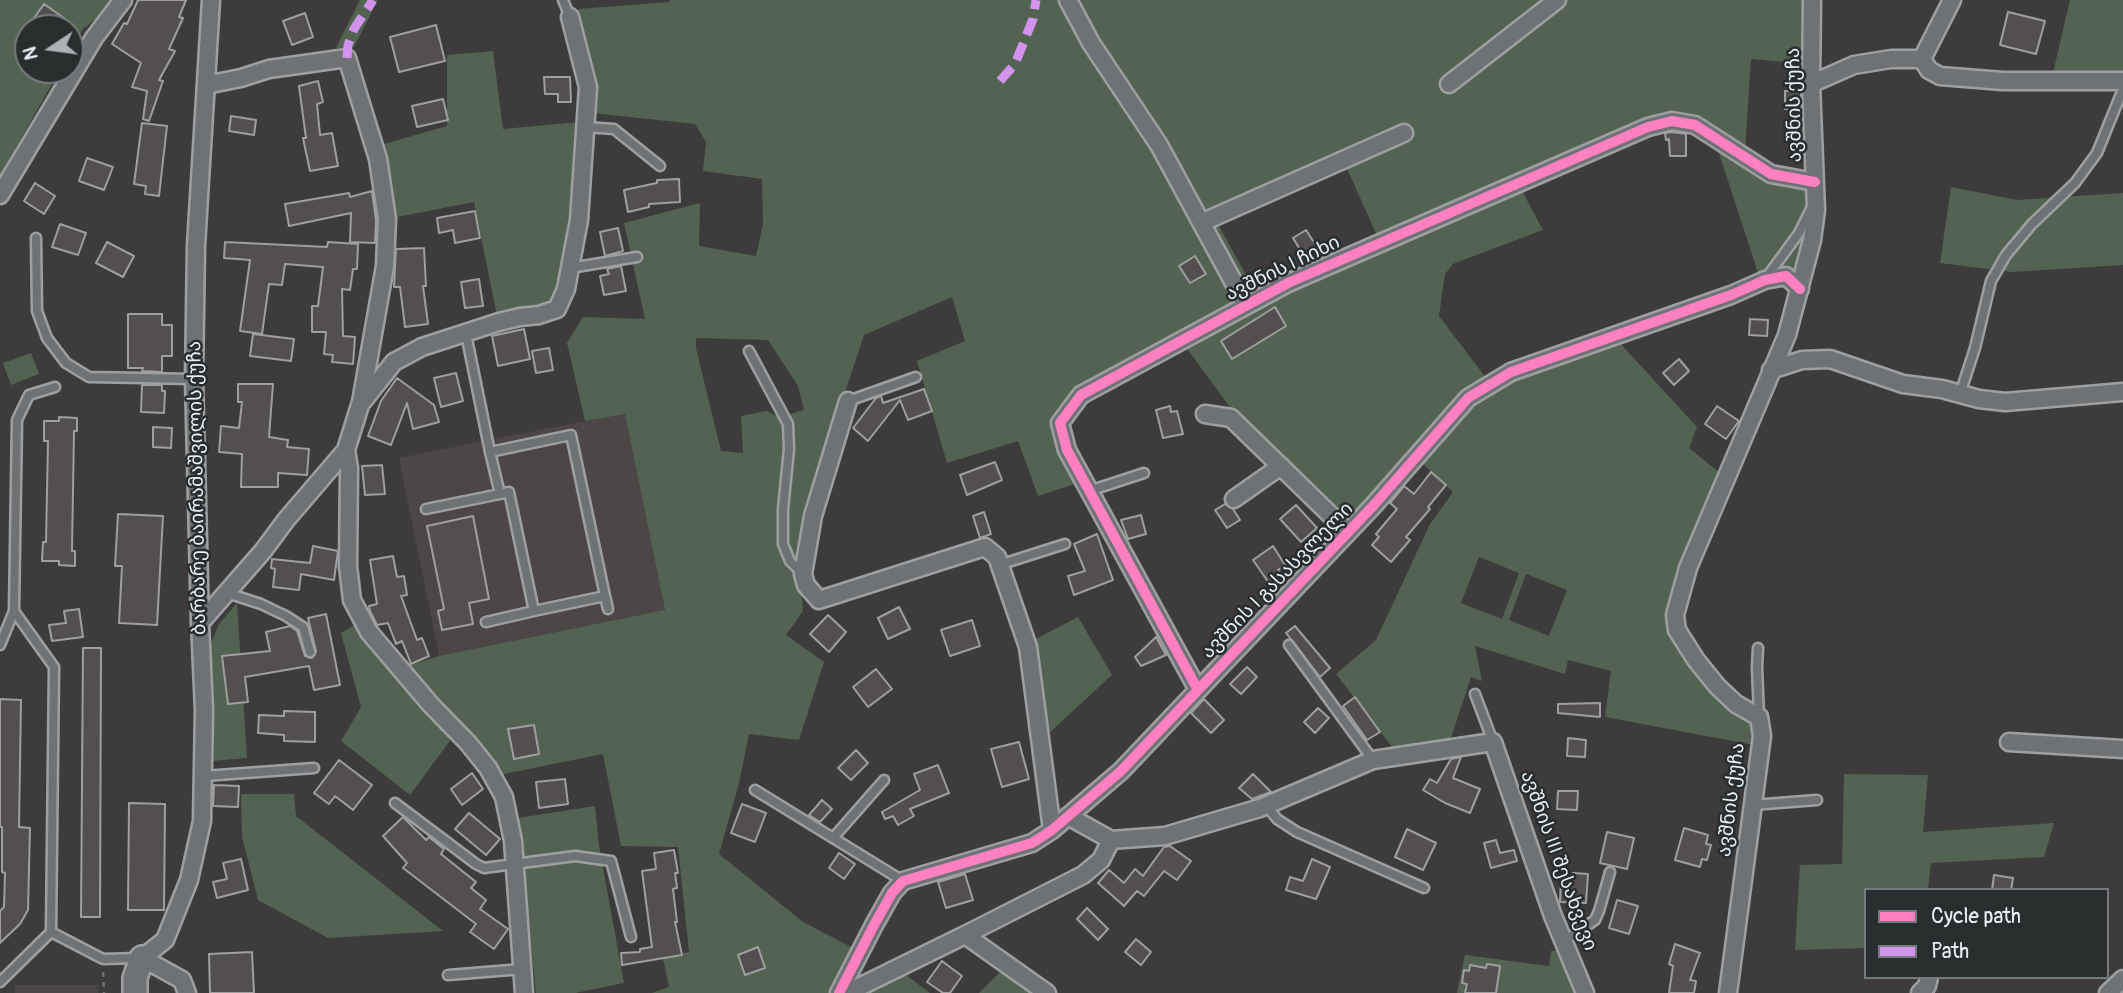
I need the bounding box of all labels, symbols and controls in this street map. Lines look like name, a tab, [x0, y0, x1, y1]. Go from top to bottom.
north arrow	[14, 14, 84, 84]
text: N	[17, 44, 44, 62]
street label: ავშნის ქუჩა	[1783, 47, 1807, 163]
street label: ავშნის I ჩიხი	[1222, 231, 1344, 307]
street label: ბარბარე ბაირამაშვილის ქუჩა	[184, 341, 212, 635]
street label: ავშნის I გასასვლელი	[1197, 498, 1359, 664]
street label: ავშნის ქუჩა	[1714, 742, 1750, 858]
street label: ავშნის III შესახვევი	[1515, 768, 1601, 954]
legend	[1864, 888, 2109, 979]
text: Cycle path	[1931, 903, 2021, 930]
text: Path	[1931, 938, 1969, 965]

